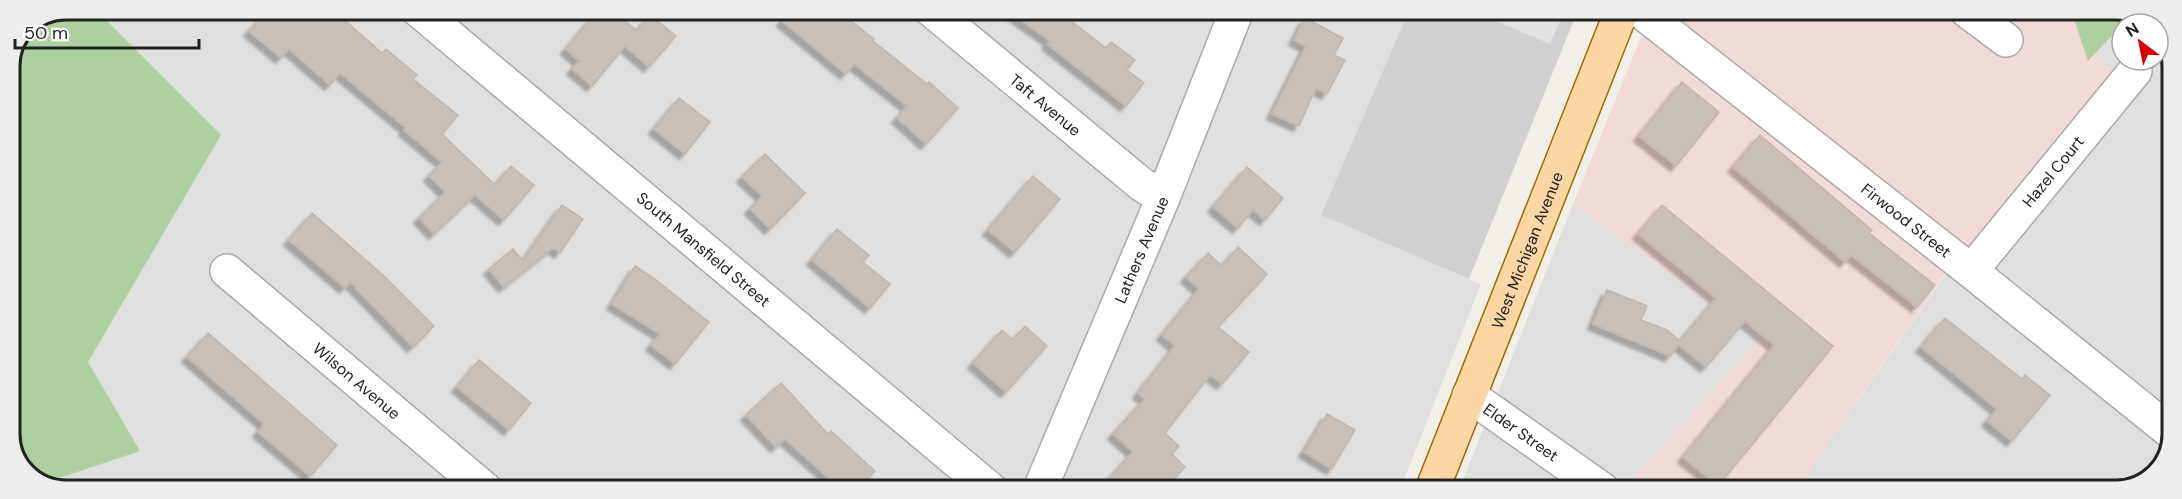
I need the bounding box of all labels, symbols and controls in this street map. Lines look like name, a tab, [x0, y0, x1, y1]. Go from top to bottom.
scale bar	[15, 12, 200, 50]
north arrow	[2110, 12, 2170, 72]
text: N	[2122, 18, 2143, 42]
text: 50 m	[24, 21, 68, 45]
street label: Taft Avenue	[1005, 69, 1085, 141]
street label: Hazel Court	[2018, 132, 2089, 212]
street label: West Michigan Avenue	[1487, 169, 1568, 332]
street label: Firwood Street	[1857, 179, 1955, 262]
street label: South Mansfield Street	[632, 187, 775, 312]
street label: Lathers Avenue	[1110, 193, 1174, 306]
street label: Wilson Avenue	[308, 338, 405, 424]
street label: Elder Street	[1479, 399, 1563, 466]

